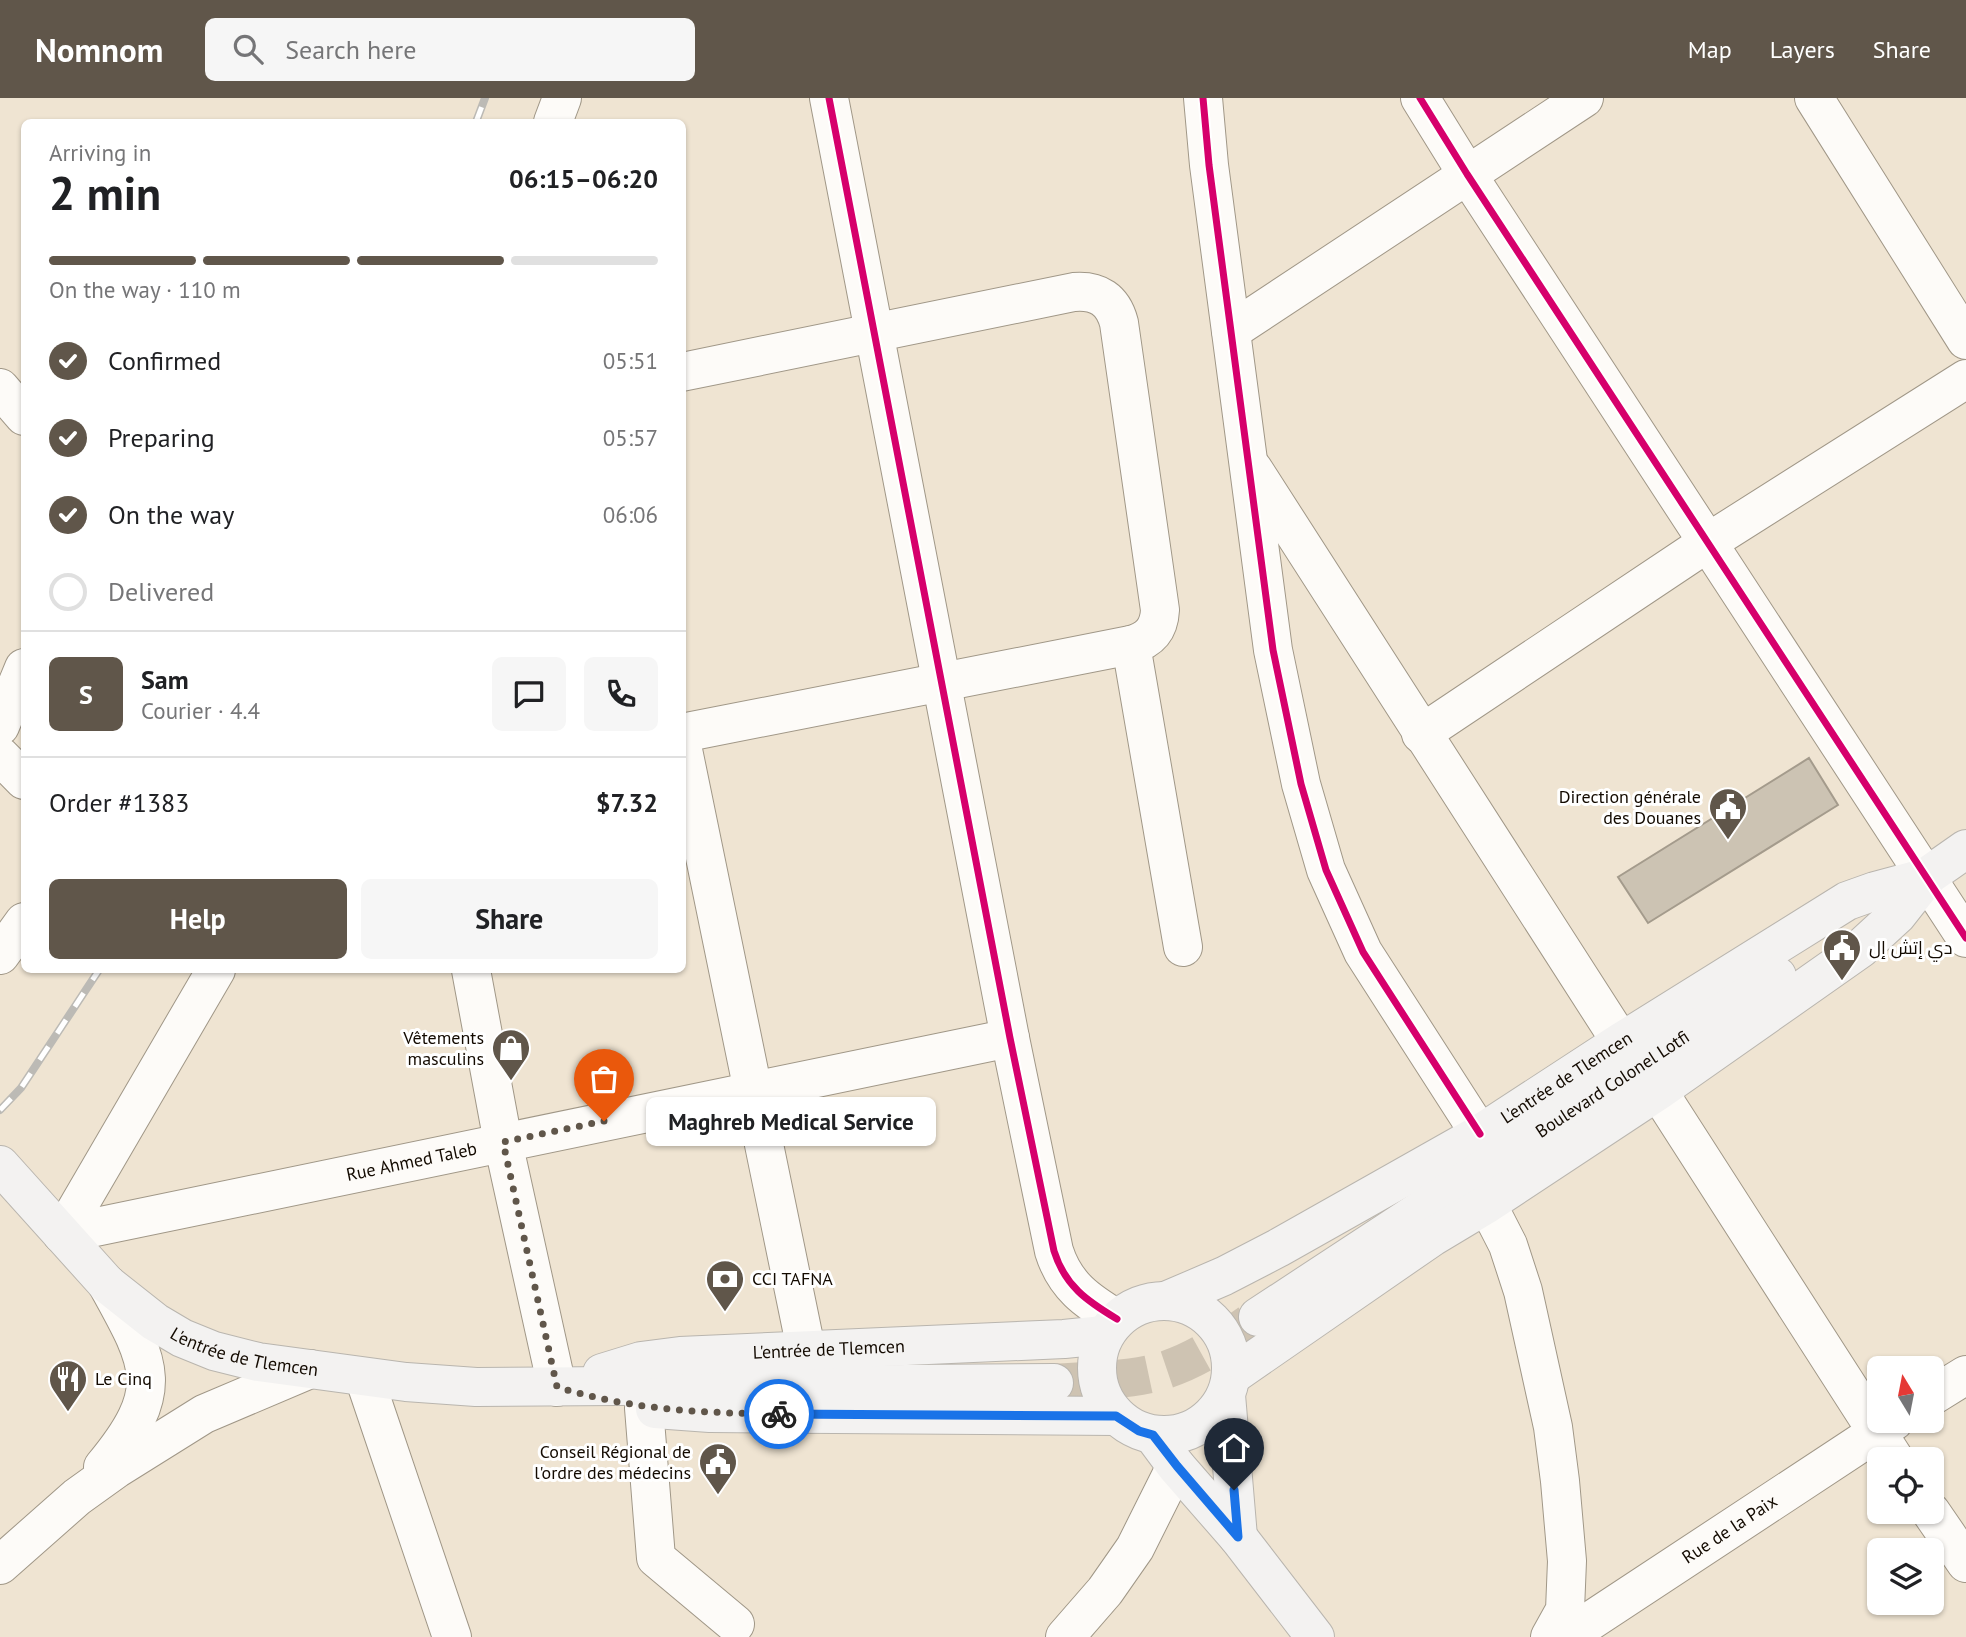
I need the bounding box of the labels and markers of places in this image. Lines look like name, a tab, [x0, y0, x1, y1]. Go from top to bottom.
place label: Direction générale des Douanes	[1559, 785, 1701, 829]
public building icon: Direction générale des Douanes	[1707, 786, 1749, 841]
public building icon: دي إتش إل	[1821, 927, 1863, 982]
place label: دي إتش إل	[1869, 936, 1952, 962]
place label: Vêtements masculins	[402, 1026, 484, 1070]
shop icon: Vêtements masculins	[490, 1027, 532, 1082]
pin	[574, 1049, 634, 1121]
callout: Maghreb Medical Service	[646, 1096, 936, 1146]
bank icon: CCI TAFNA	[704, 1258, 746, 1313]
place label: CCI TAFNA	[752, 1267, 833, 1290]
restaurant icon: Le Cinq	[47, 1358, 89, 1413]
place label: Le Cinq	[95, 1367, 152, 1390]
pin	[1204, 1418, 1264, 1490]
place label: Conseil Régional de l'ordre des médecins	[534, 1440, 691, 1484]
public building icon: Conseil Régional de l'ordre des médecins	[697, 1441, 739, 1496]

